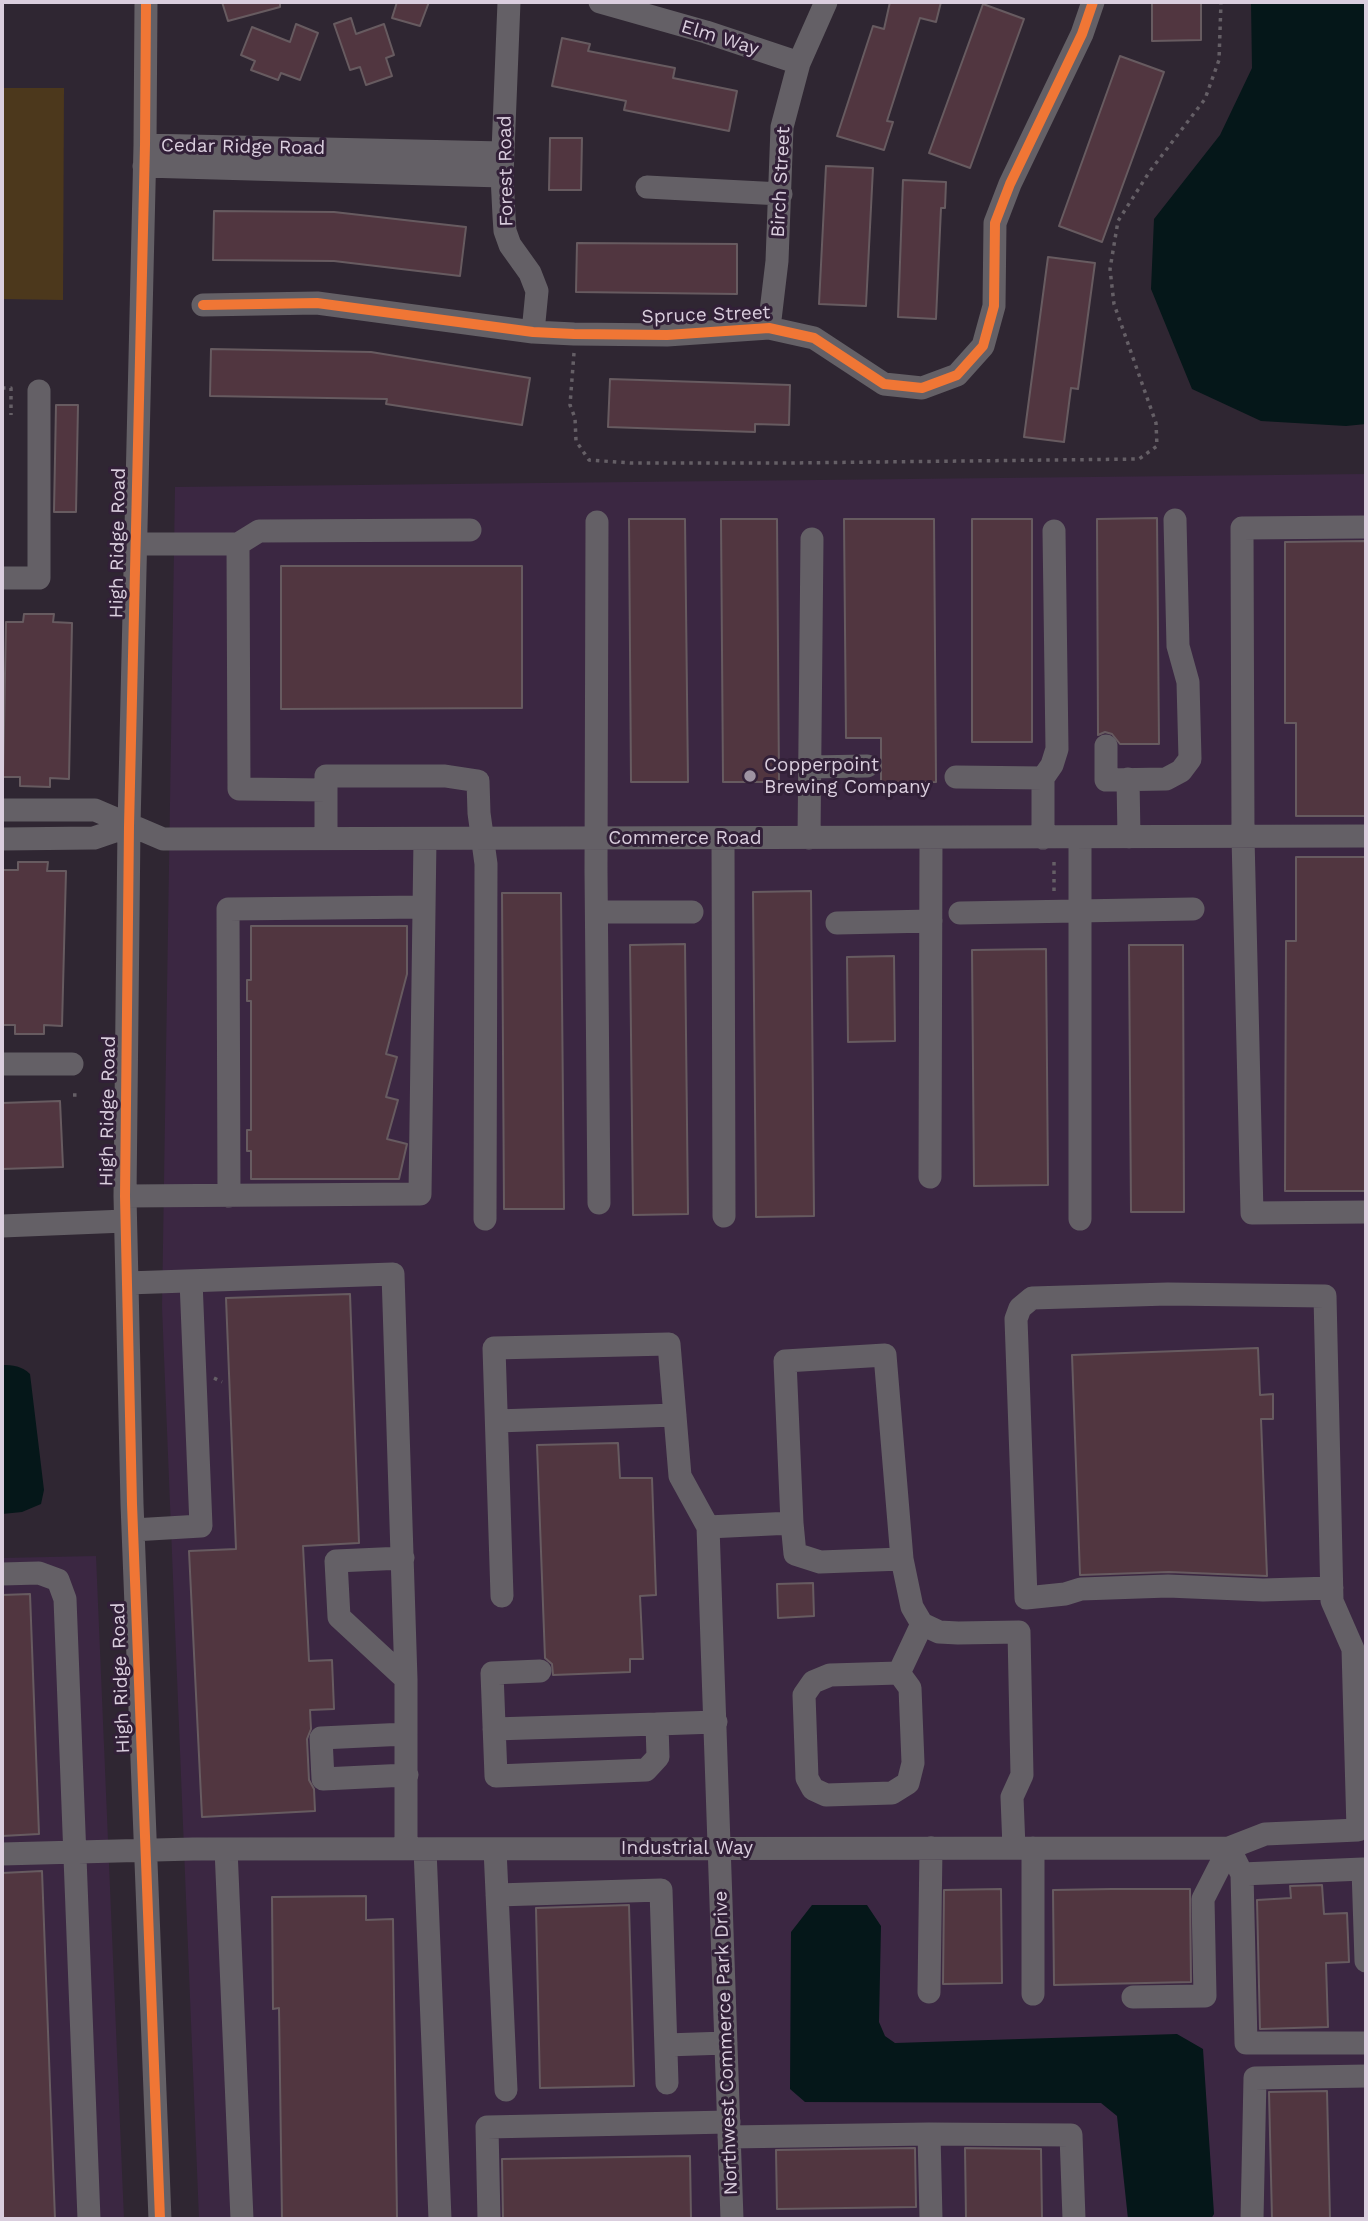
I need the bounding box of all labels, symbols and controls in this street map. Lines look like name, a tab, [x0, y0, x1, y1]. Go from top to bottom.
street label: Elm Way	[678, 15, 762, 61]
street label: Forest Road	[494, 115, 518, 227]
street label: Birch Street	[767, 126, 795, 238]
street label: Cedar Ridge Road	[161, 134, 325, 160]
street label: Spruce Street	[641, 301, 771, 329]
street label: High Ridge Road	[105, 467, 131, 619]
place label: Copperpoint Brewing Company	[764, 754, 930, 798]
marker: Copperpoint Brewing Company	[742, 768, 758, 784]
street label: Commerce Road	[608, 827, 762, 849]
street label: High Ridge Road	[95, 1035, 121, 1187]
street label: High Ridge Road	[107, 1602, 135, 1754]
street label: Industrial Way	[621, 1837, 753, 1859]
street label: Northwest Commerce Park Drive	[709, 1890, 743, 2196]

